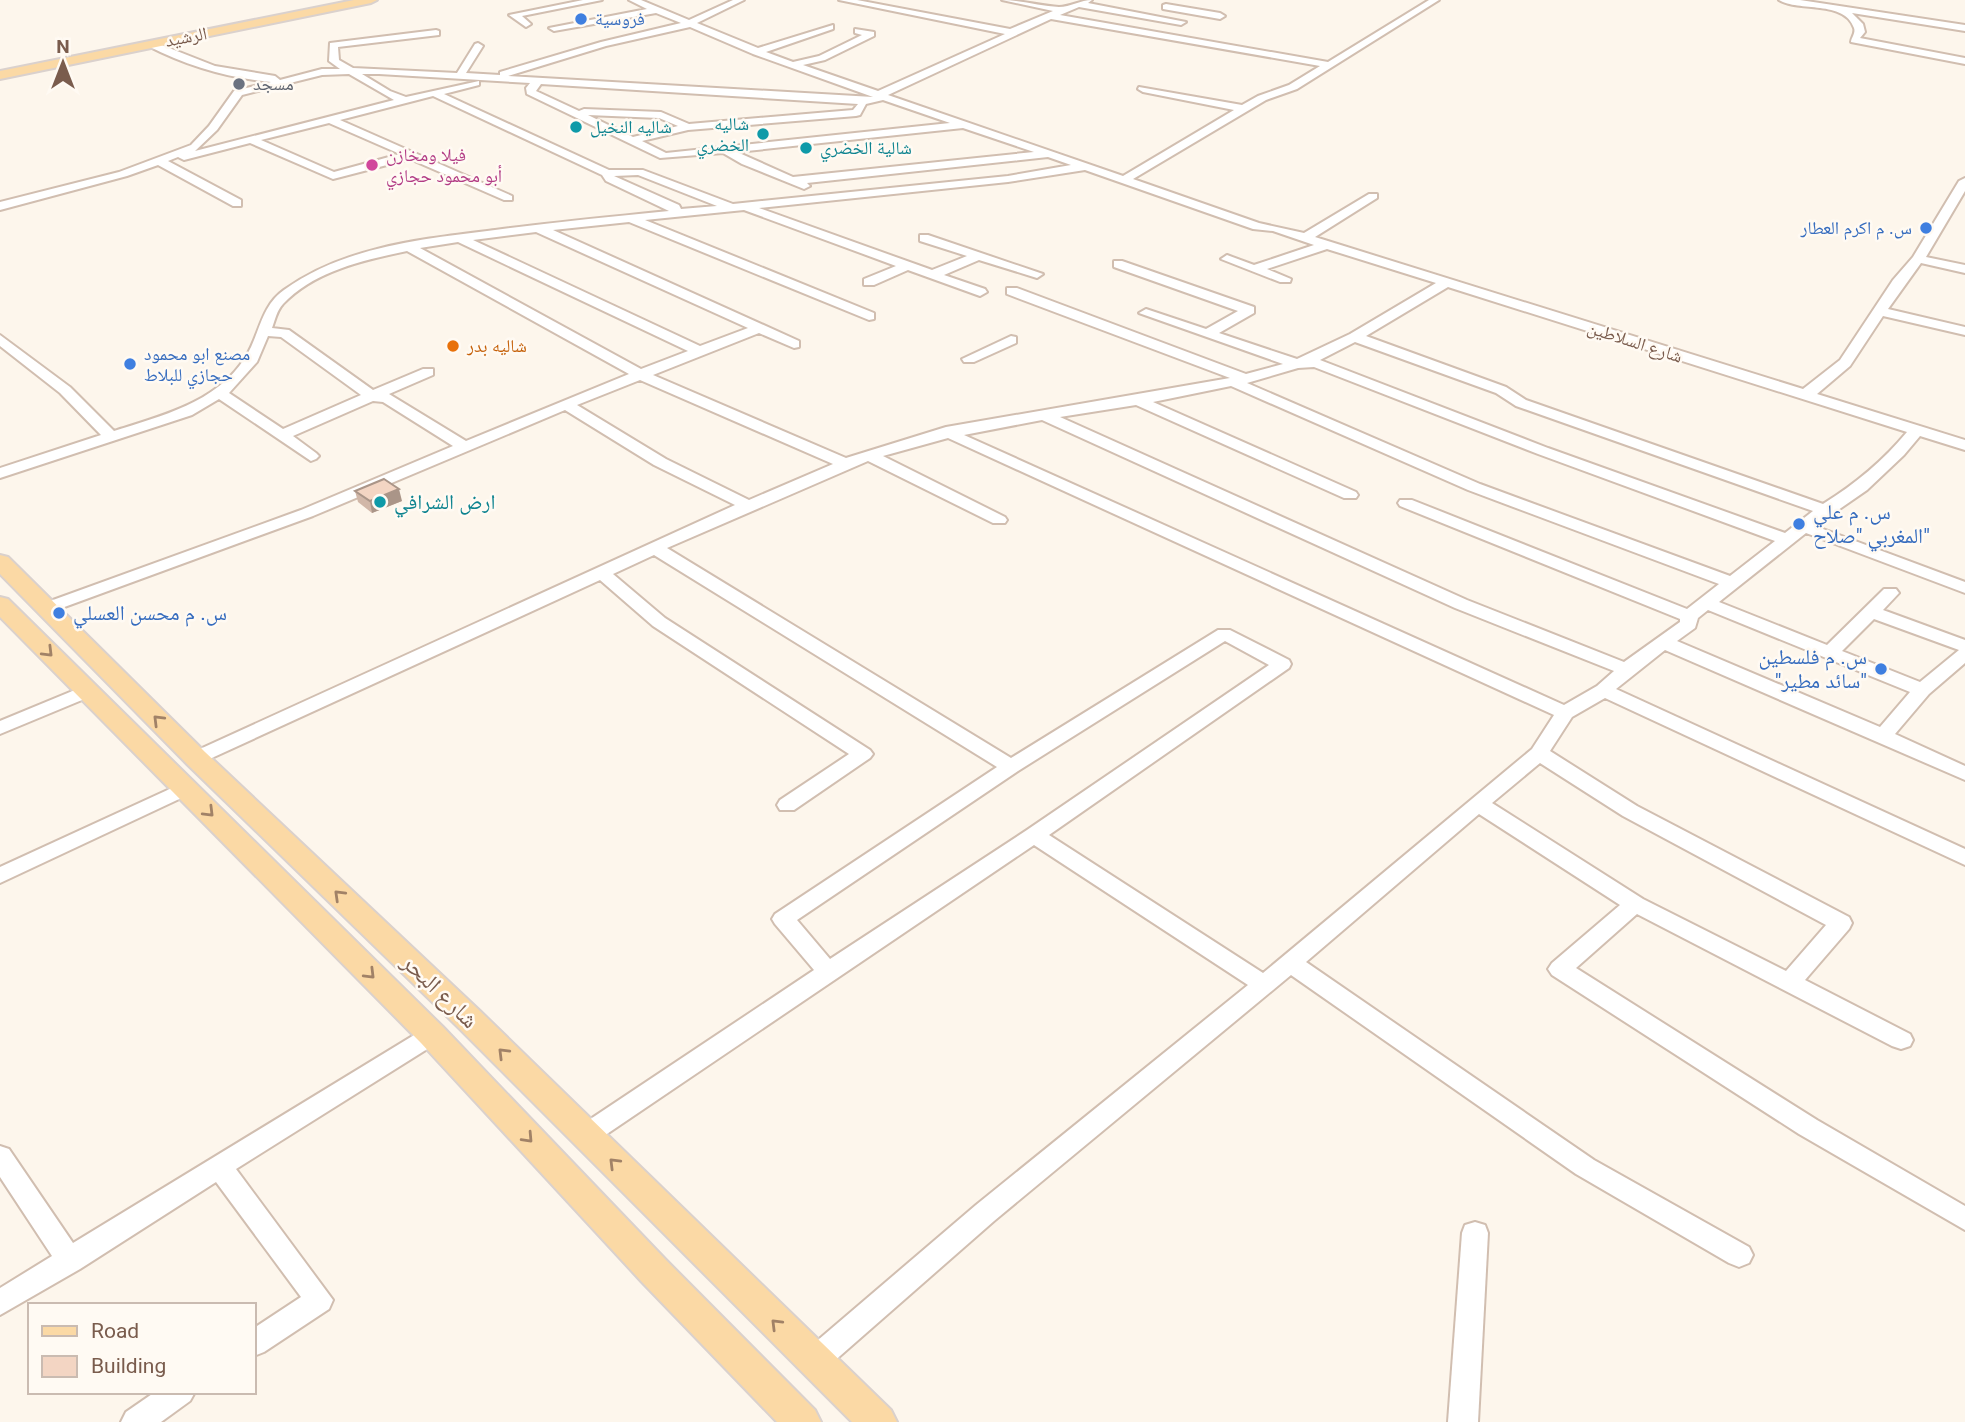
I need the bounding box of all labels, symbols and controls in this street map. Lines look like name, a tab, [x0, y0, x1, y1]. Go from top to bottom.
place label: فروسية	[595, 8, 645, 29]
marker: فروسية	[573, 11, 589, 27]
street label: الرشيد	[163, 22, 209, 51]
north arrow	[28, 28, 98, 98]
text: N	[56, 35, 70, 58]
place label: مسجد	[253, 73, 294, 94]
marker: مسجد	[231, 76, 247, 92]
place label: شاليه الخضري	[697, 113, 749, 160]
place label: شاليه النخيل	[590, 116, 672, 138]
marker: شاليه النخيل	[568, 119, 584, 135]
marker: شاليه الخضري	[755, 126, 771, 142]
place label: شالية الخضري	[820, 137, 912, 163]
marker: شالية الخضري	[798, 140, 814, 156]
place label: فيلا ومخازن أبو محمود حجازي	[386, 144, 502, 191]
marker: فيلا ومخازن أبو محمود حجازي	[364, 157, 380, 173]
place label: س. م اكرم العطار	[1800, 217, 1912, 240]
marker: س. م اكرم العطار	[1918, 220, 1934, 236]
street label: شارع السلاطين	[1585, 316, 1685, 368]
place label: شاليه بدر	[466, 335, 527, 357]
marker: شاليه بدر	[445, 338, 461, 354]
place label: مصنع ابو محمود حجازي للبلاط	[144, 343, 250, 390]
marker: مصنع ابو محمود حجازي للبلاط	[122, 356, 138, 372]
place label: ارض الشرافي	[394, 490, 495, 518]
marker: ارض الشرافي	[372, 494, 388, 510]
place label: س. م علي المغربي "صلاح"	[1813, 500, 1930, 552]
marker: س. م علي المغربي "صلاح"	[1791, 516, 1807, 532]
place label: س. م محسن العسلي	[73, 601, 227, 629]
marker: س. م محسن العسلي	[51, 605, 67, 621]
one-way arrow	[40, 644, 53, 657]
place label: س. م فلسطين "سائد مطير"	[1759, 645, 1867, 693]
marker: س. م فلسطين "سائد مطير"	[1873, 661, 1889, 677]
one-way arrow	[153, 715, 166, 728]
one-way arrow	[201, 804, 214, 817]
one-way arrow	[334, 890, 347, 903]
street label: شارع البحر	[395, 947, 484, 1035]
one-way arrow	[362, 965, 375, 978]
one-way arrow	[498, 1048, 511, 1061]
one-way arrow	[519, 1130, 532, 1143]
one-way arrow	[610, 1159, 623, 1172]
legend	[28, 1303, 256, 1394]
text: Road	[91, 1319, 139, 1343]
one-way arrow	[771, 1319, 784, 1332]
text: Building	[91, 1354, 166, 1378]

